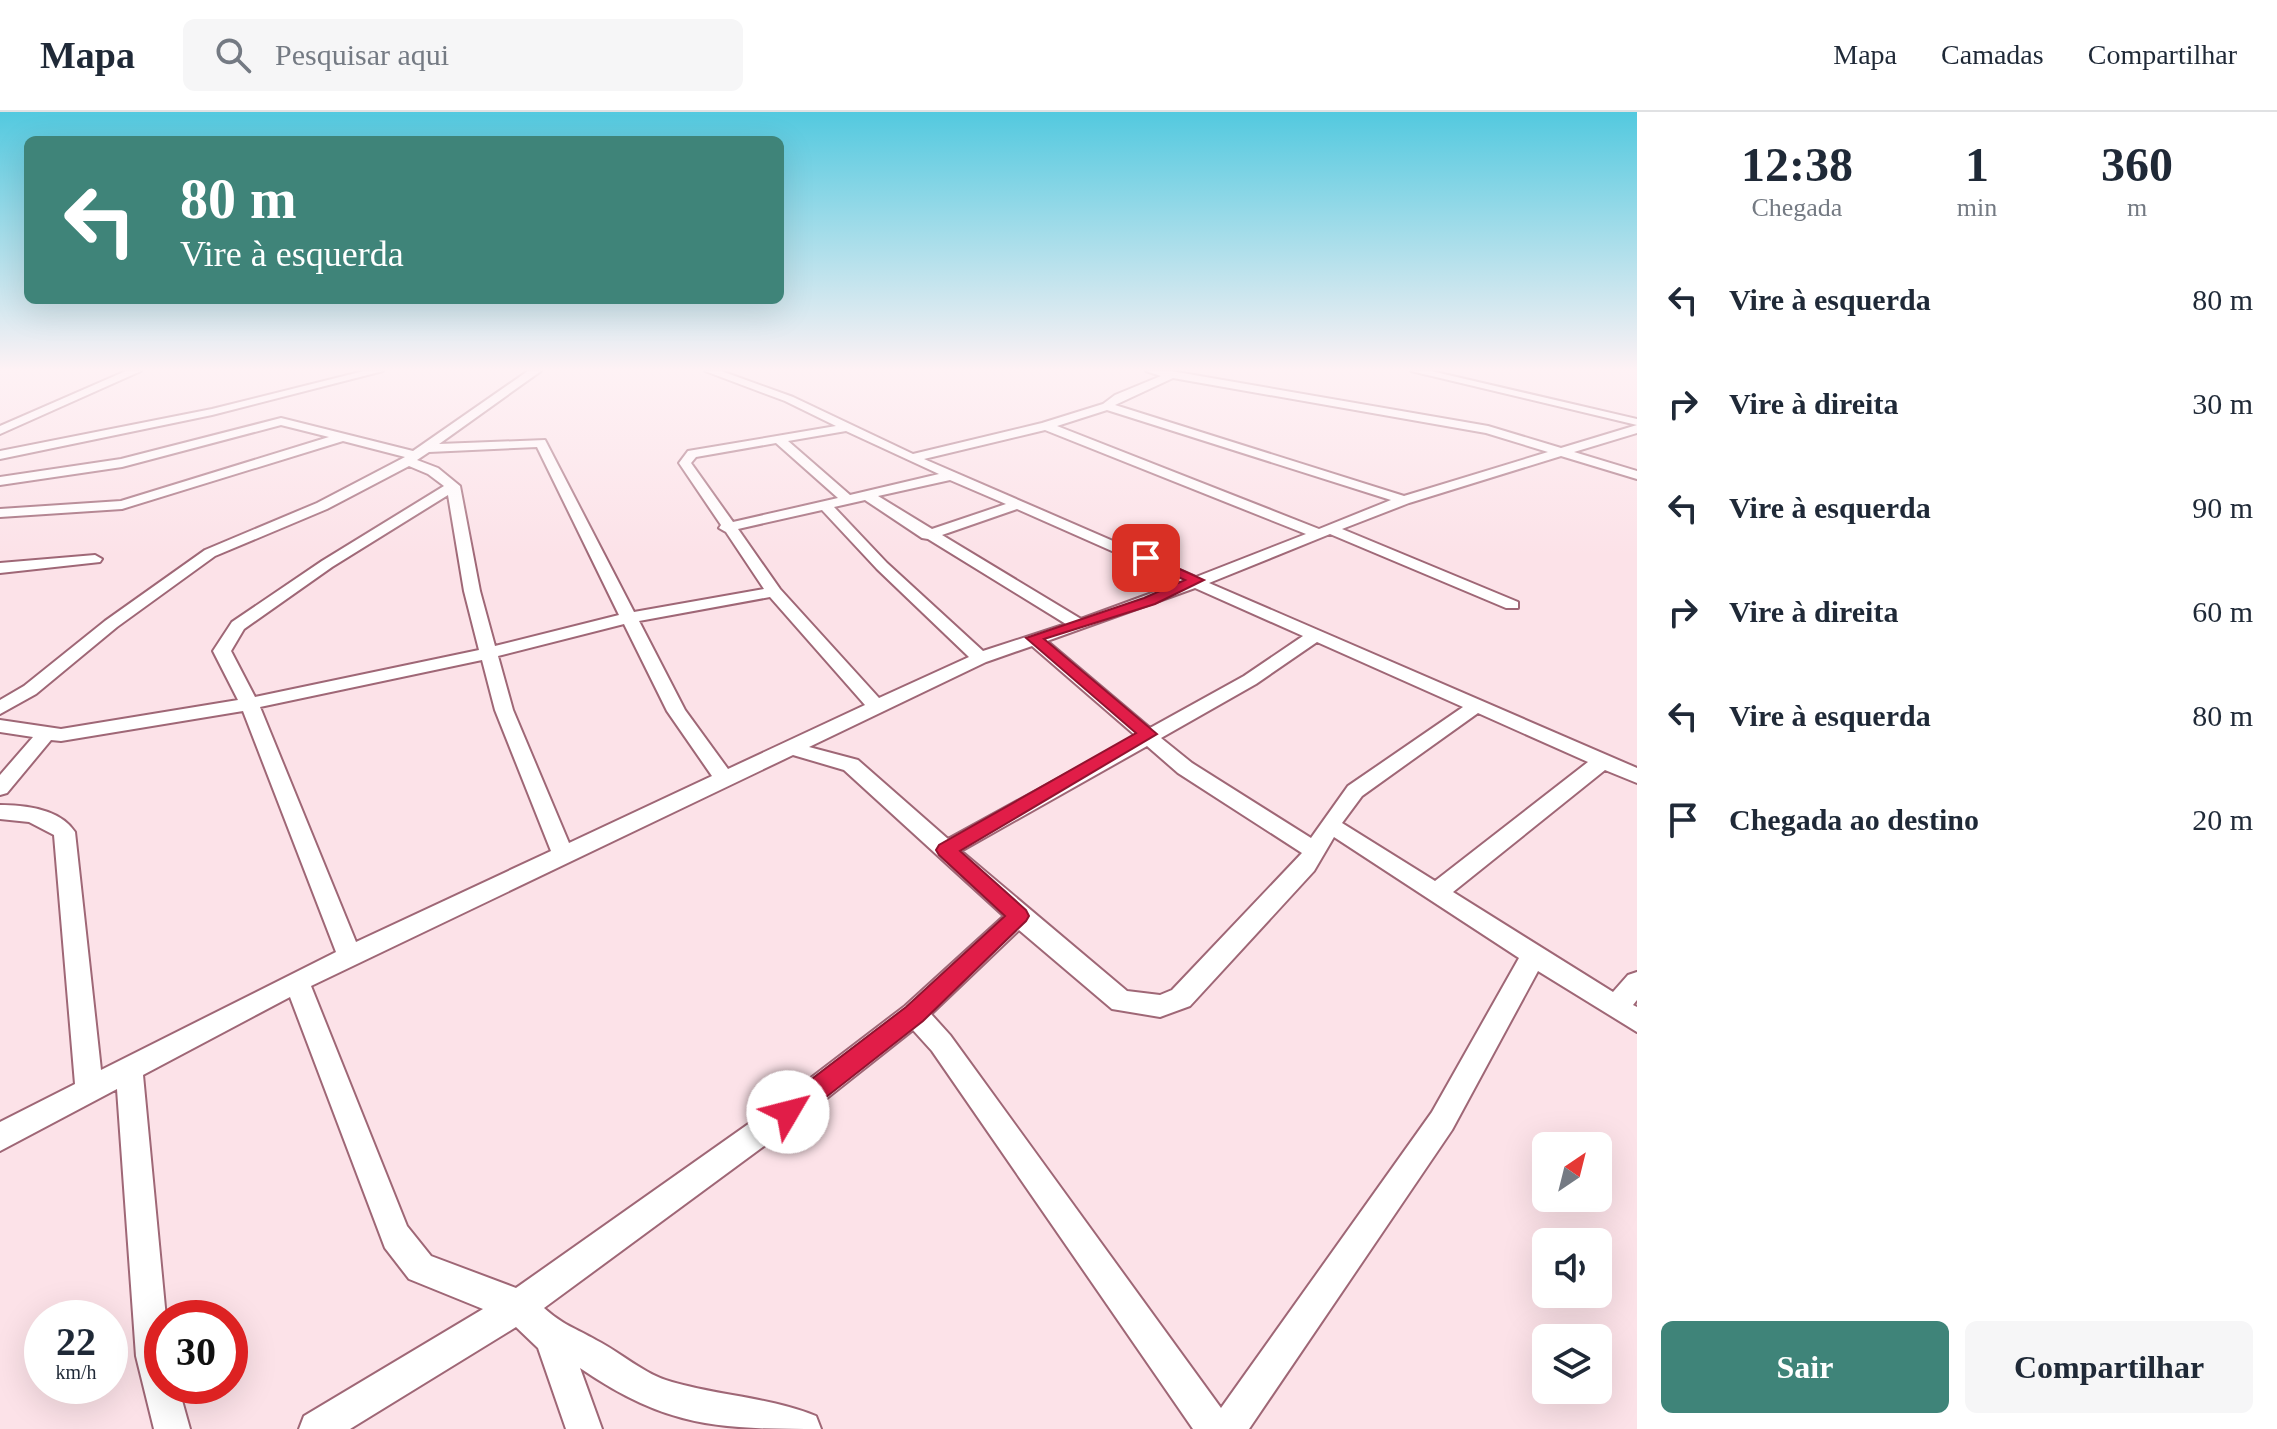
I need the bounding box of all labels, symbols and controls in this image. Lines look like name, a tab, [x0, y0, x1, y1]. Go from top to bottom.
search box	[183, 19, 743, 91]
icon: search	[211, 33, 255, 77]
text: Mapa	[40, 34, 135, 76]
text: Pesquisar aqui	[275, 38, 449, 71]
text: Mapa	[1833, 39, 1897, 70]
text: Camadas	[1941, 39, 2044, 70]
text: Compartilhar	[2088, 39, 2237, 70]
text: 12:38	[1741, 138, 1853, 191]
text: 1	[1965, 138, 1989, 191]
text: 360	[2101, 138, 2173, 191]
icon: left	[48, 168, 152, 272]
text: 80 m	[180, 168, 297, 230]
text: Chegada	[1751, 193, 1842, 222]
text: min	[1957, 193, 1997, 222]
text: m	[2127, 193, 2147, 222]
text: Vire à esquerda	[180, 234, 404, 274]
icon: left	[1661, 278, 1705, 322]
text: Vire à esquerda	[1729, 283, 1931, 316]
text: 80 m	[2192, 283, 2253, 316]
icon: right	[1661, 382, 1705, 426]
text: Vire à direita	[1729, 387, 1898, 420]
text: 30 m	[2192, 387, 2253, 420]
icon: left	[1661, 486, 1705, 530]
text: Vire à esquerda	[1729, 491, 1931, 524]
text: 90 m	[2192, 491, 2253, 524]
pin	[1112, 524, 1180, 592]
icon: arrive	[1124, 536, 1168, 580]
icon: right	[1661, 590, 1705, 634]
text: Vire à direita	[1729, 595, 1898, 628]
text: 60 m	[2192, 595, 2253, 628]
icon: left	[1661, 694, 1705, 738]
text: Vire à esquerda	[1729, 699, 1931, 732]
text: 80 m	[2192, 699, 2253, 732]
icon: arrive	[1661, 798, 1705, 842]
text: Chegada ao destino	[1729, 803, 1979, 836]
text: 20 m	[2192, 803, 2253, 836]
position arrow	[746, 1070, 830, 1154]
north arrow	[1532, 1132, 1612, 1212]
map controls	[1532, 1132, 1612, 1404]
button: sound	[1532, 1228, 1612, 1308]
speed limit sign: 30	[144, 1300, 248, 1404]
text: 22	[56, 1319, 96, 1364]
button: Sair	[1661, 1321, 1949, 1413]
button: Compartilhar	[1965, 1321, 2253, 1413]
button: layers	[1532, 1324, 1612, 1404]
text: km/h	[55, 1361, 97, 1383]

